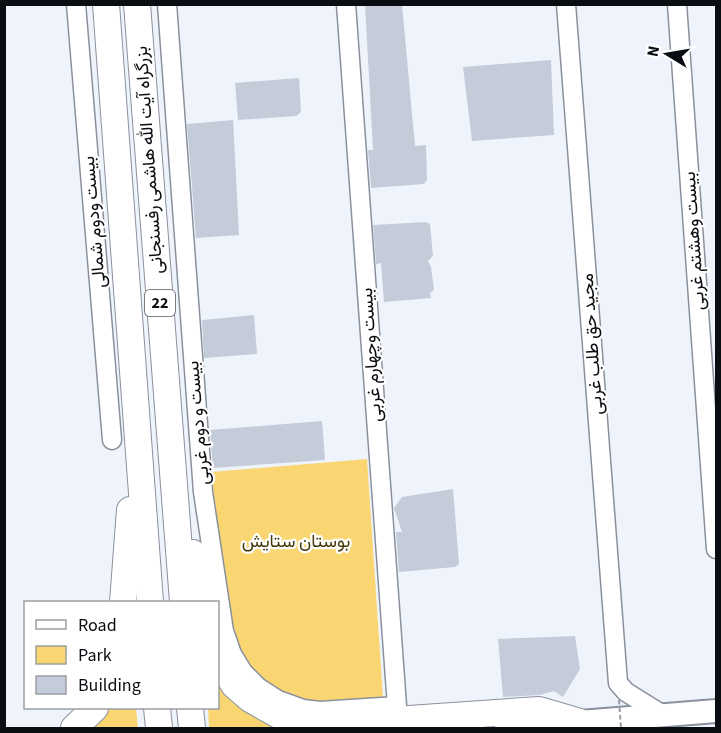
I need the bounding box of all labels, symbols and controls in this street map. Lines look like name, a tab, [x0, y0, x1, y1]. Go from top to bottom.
north arrow	[637, 24, 697, 84]
text: N	[641, 44, 665, 59]
street label: بزرگراه آیت الله هاشمی رفسنجانی	[129, 45, 169, 275]
street label: بیست ودوم شمالی	[76, 155, 112, 289]
street label: بیست وهشتم غربی	[677, 171, 711, 311]
street label: مجید حق طلب غربی	[575, 272, 609, 416]
street label: بیست وچهارم غربی	[354, 287, 388, 423]
road number: 22	[145, 290, 175, 316]
street label: بیست و دوم غربی	[180, 360, 216, 486]
park label: بوستان ستایش	[242, 529, 350, 554]
legend	[24, 601, 219, 709]
text: Road	[78, 613, 117, 638]
text: Park	[78, 643, 112, 668]
text: Building	[78, 673, 141, 698]

